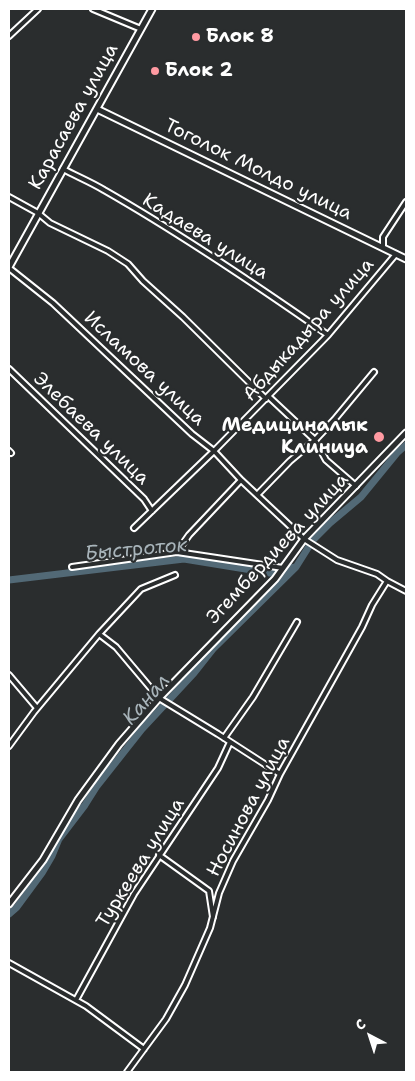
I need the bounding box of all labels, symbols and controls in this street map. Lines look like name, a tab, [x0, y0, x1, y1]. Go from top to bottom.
place label: Блок 8	[206, 26, 274, 48]
marker: Блок 8	[190, 31, 202, 43]
street label: Карасаева улица	[24, 40, 124, 194]
place label: Блок 2	[165, 60, 233, 82]
marker: Блок 2	[149, 65, 161, 77]
street label: Тоголок Молдо улица	[160, 115, 356, 225]
street label: Кадаева улица	[138, 189, 272, 285]
street label: Абдыкадыра улица	[239, 254, 379, 406]
street label: Исламова улица	[79, 307, 209, 431]
street label: Элебаева улица	[28, 368, 154, 490]
place label: Медициналык Клиниуа	[221, 415, 368, 459]
marker: Медициналык Клиниуа	[372, 430, 386, 444]
street label: Эгембердиева улица	[202, 469, 354, 629]
water label: Быстроток	[84, 534, 188, 566]
water label: Канал	[118, 669, 176, 731]
street label: Носинова улица	[203, 733, 295, 881]
street label: Туркеева улица	[92, 794, 190, 932]
north arrow	[345, 1011, 395, 1061]
text: С	[351, 1015, 369, 1034]

